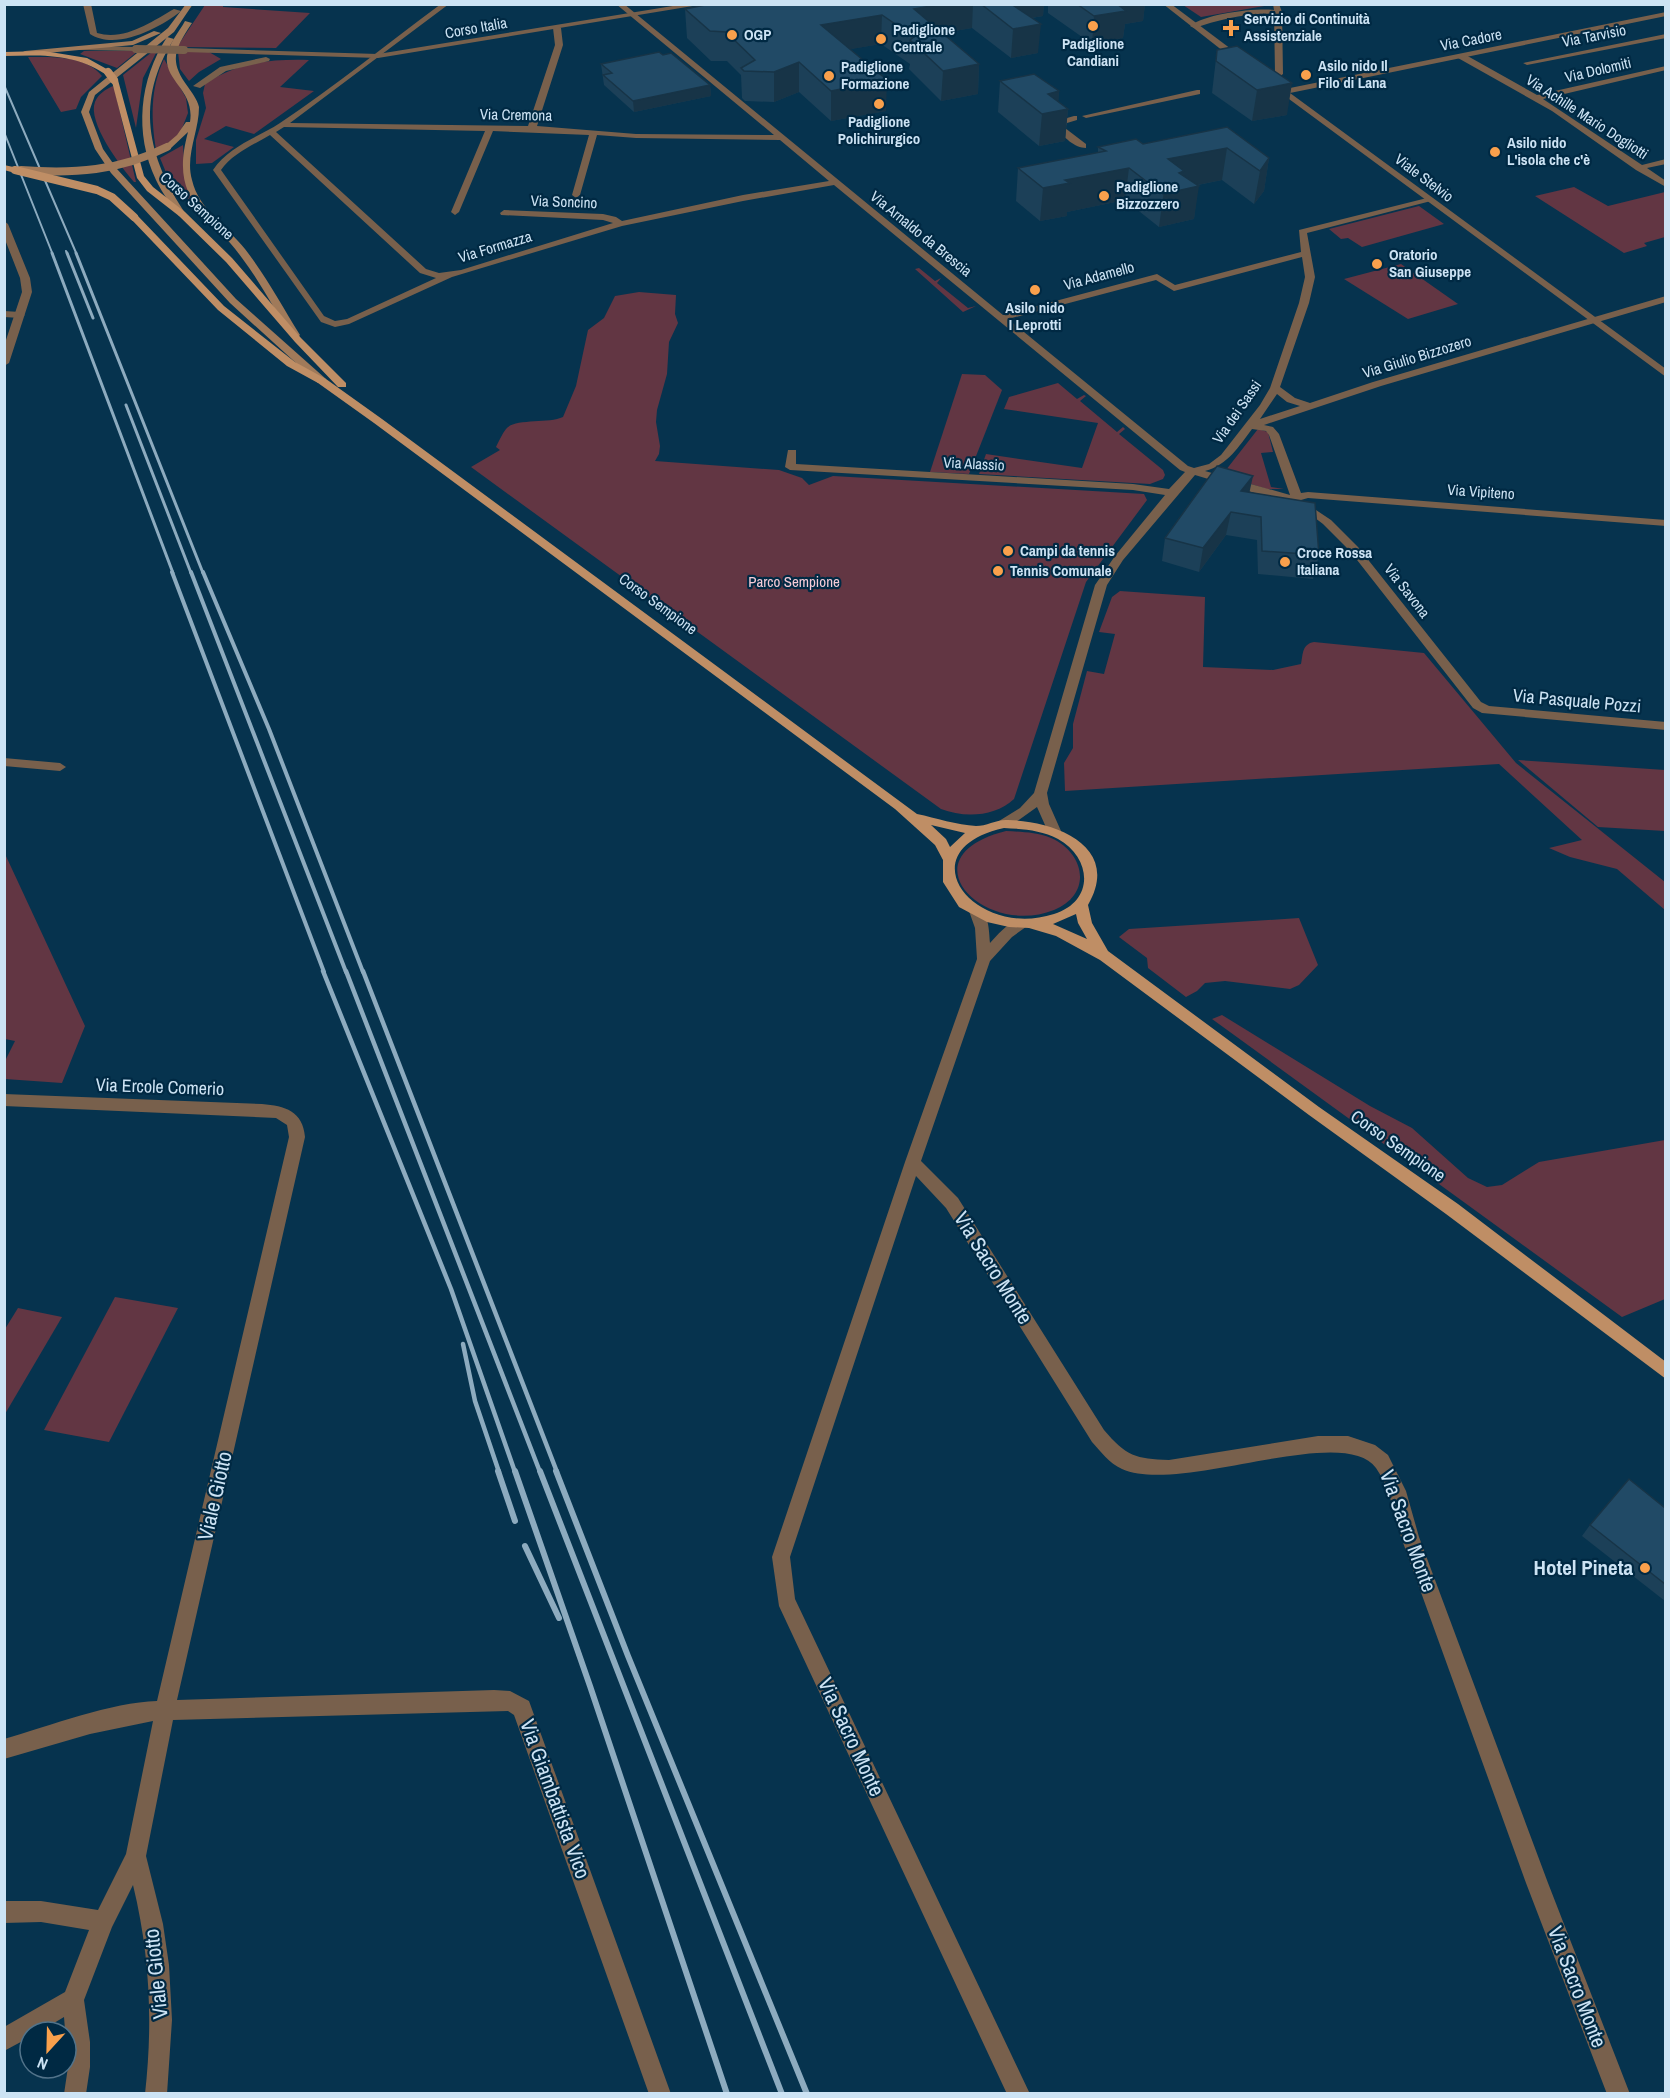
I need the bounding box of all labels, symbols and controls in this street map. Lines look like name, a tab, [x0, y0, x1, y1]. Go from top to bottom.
place label: Servizio di Continuità Assistenziale	[1244, 8, 1370, 46]
street label: Corso Italia	[443, 12, 509, 43]
place label: Padiglione Centrale	[893, 19, 955, 57]
marker: Padiglione Candiani	[1086, 19, 1100, 33]
marker: Servizio di Continuità Assistenziale	[1222, 19, 1240, 37]
street label: Via Tarvisio	[1560, 19, 1628, 52]
street label: Via Cadore	[1438, 23, 1503, 56]
place label: OGP	[744, 24, 771, 45]
marker: OGP	[725, 28, 739, 42]
marker: Padiglione Centrale	[874, 32, 888, 46]
place label: Padiglione Candiani	[1062, 33, 1124, 71]
street label: Via Dolomiti	[1563, 52, 1633, 87]
place label: Asilo nido Il Filo di Lana	[1318, 55, 1388, 93]
place label: Padiglione Formazione	[841, 56, 910, 94]
marker: Asilo nido Il Filo di Lana	[1299, 68, 1313, 82]
marker: Padiglione Formazione	[822, 69, 836, 83]
street label: Via Achille Mario Dogliotti	[1522, 69, 1653, 164]
marker: Padiglione Polichirurgico	[872, 97, 886, 111]
street label: Via Cremona	[480, 103, 552, 126]
place label: Padiglione Polichirurgico	[838, 111, 920, 149]
place label: Asilo nido L'isola che c'è	[1507, 132, 1590, 170]
marker: Asilo nido L'isola che c'è	[1488, 145, 1502, 159]
street label: Viale Stelvio	[1390, 148, 1458, 207]
street label: Corso Sempione	[156, 167, 239, 244]
place label: Padiglione Bizzozzero	[1116, 176, 1180, 214]
street label: Via Arnaldo da Brescia	[866, 186, 977, 281]
marker: Padiglione Bizzozzero	[1097, 189, 1111, 203]
street label: Via Soncino	[530, 190, 598, 213]
street label: Via Formazza	[456, 225, 534, 268]
place label: Oratorio San Giuseppe	[1389, 244, 1471, 282]
street label: Via Adamello	[1061, 256, 1137, 295]
marker: Oratorio San Giuseppe	[1370, 257, 1384, 271]
marker: Asilo nido I Leprotti	[1028, 283, 1042, 297]
place label: Asilo nido I Leprotti	[1005, 297, 1065, 335]
street label: Via Giulio Bizzozero	[1360, 330, 1474, 383]
street label: Via dei Sassi	[1207, 376, 1266, 448]
street label: Via Alassio	[943, 451, 1005, 476]
street label: Via Vipiteno	[1447, 479, 1515, 504]
place label: Campi da tennis	[1020, 540, 1115, 561]
place label: Croce Rossa Italiana	[1297, 542, 1372, 580]
marker: Campi da tennis	[1001, 544, 1015, 558]
marker: Croce Rossa Italiana	[1278, 555, 1292, 569]
street label: Via Savona	[1380, 559, 1435, 622]
place label: Tennis Comunale	[1010, 560, 1112, 581]
marker: Tennis Comunale	[991, 564, 1005, 578]
street label: Corso Sempione	[615, 568, 702, 639]
park label: Parco Sempione	[748, 571, 840, 592]
street label: Via Pasquale Pozzi	[1512, 682, 1642, 719]
street label: Via Ercole Comerio	[95, 1072, 225, 1101]
street label: Corso Sempione	[1346, 1104, 1451, 1188]
street label: Via Sacro Monte	[947, 1206, 1040, 1330]
street label: Viale Giotto	[190, 1448, 239, 1543]
street label: Via Sacro Monte	[1373, 1466, 1444, 1596]
place label: Hotel Pineta	[1533, 1553, 1633, 1582]
marker: Hotel Pineta	[1638, 1561, 1652, 1575]
street label: Via Sacro Monte	[811, 1673, 892, 1801]
street label: Via Giambattista Vico	[513, 1715, 598, 1883]
street label: Via Sacro Monte	[1541, 1922, 1614, 2052]
street label: Viale Giotto	[136, 1927, 175, 2021]
north arrow	[18, 2020, 78, 2080]
text: N	[34, 2052, 51, 2076]

